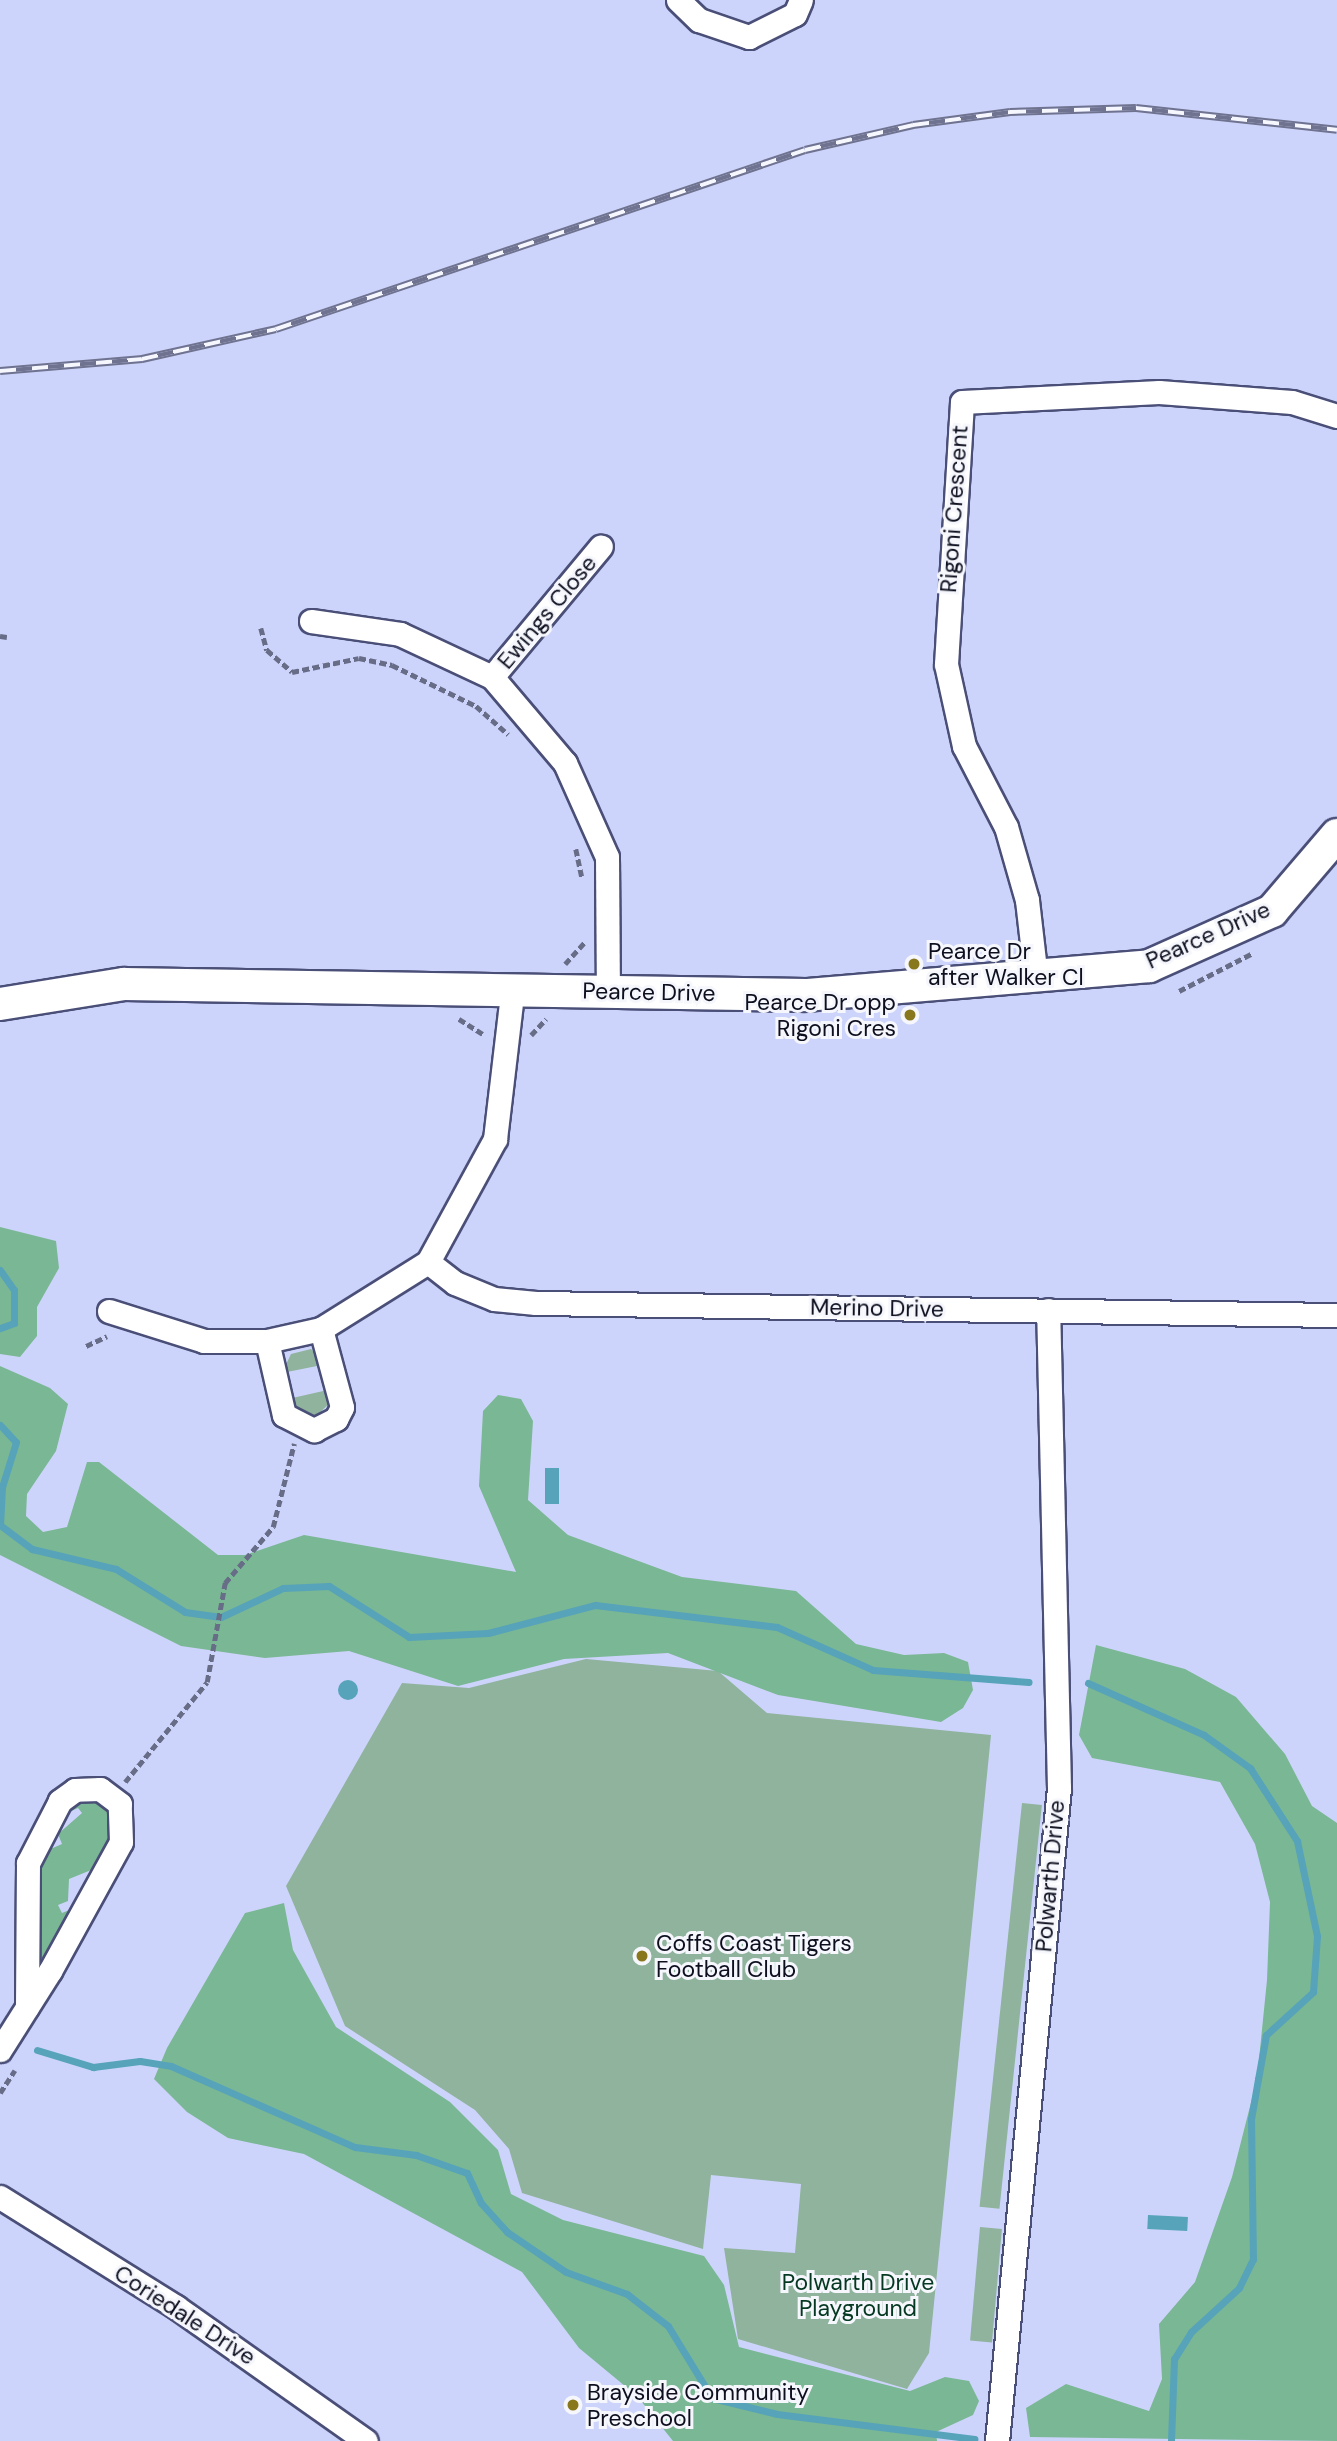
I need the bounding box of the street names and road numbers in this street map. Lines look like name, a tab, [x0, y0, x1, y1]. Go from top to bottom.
street label: Rigoni Crescent	[934, 424, 974, 594]
street label: Ewings Close	[492, 550, 602, 674]
street label: Pearce Drive	[1142, 895, 1274, 975]
street label: Pearce Drive	[582, 977, 716, 1007]
street label: Merino Drive	[810, 1293, 944, 1323]
street label: Polwarth Drive	[1030, 1799, 1070, 1953]
street label: Coriedale Drive	[109, 2259, 261, 2371]

